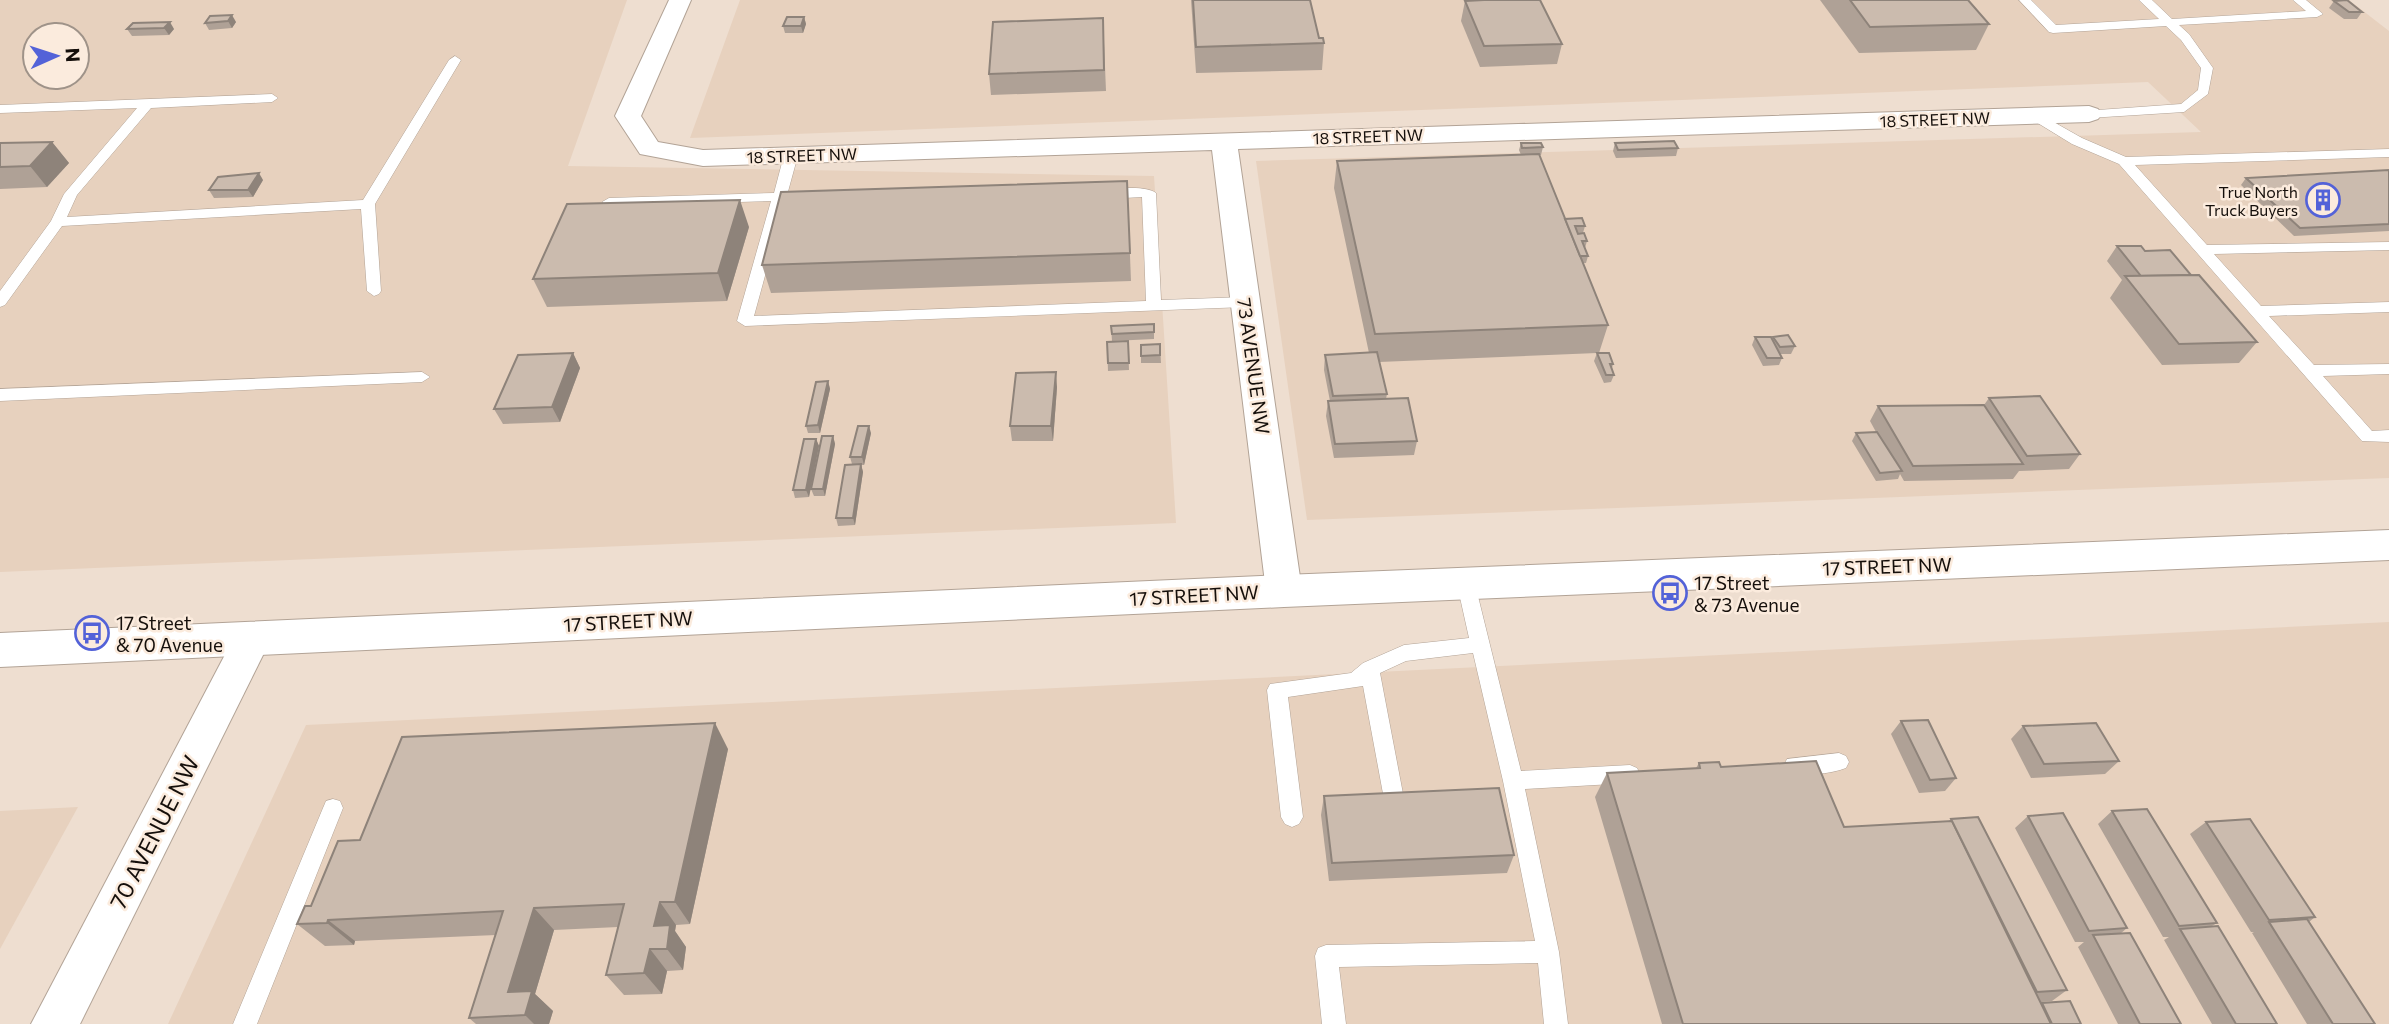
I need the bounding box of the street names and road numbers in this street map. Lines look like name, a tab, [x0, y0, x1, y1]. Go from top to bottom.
street label: 18 STREET NW	[1879, 108, 1991, 130]
street label: 18 STREET NW	[1312, 125, 1424, 147]
street label: 18 STREET NW	[746, 144, 858, 166]
street label: 73 AVENUE NW	[1233, 296, 1275, 436]
street label: 17 STREET NW	[1822, 552, 1952, 580]
street label: 17 STREET NW	[1129, 580, 1259, 610]
street label: 17 STREET NW	[563, 606, 693, 636]
street label: 70 AVENUE NW	[103, 751, 205, 913]

